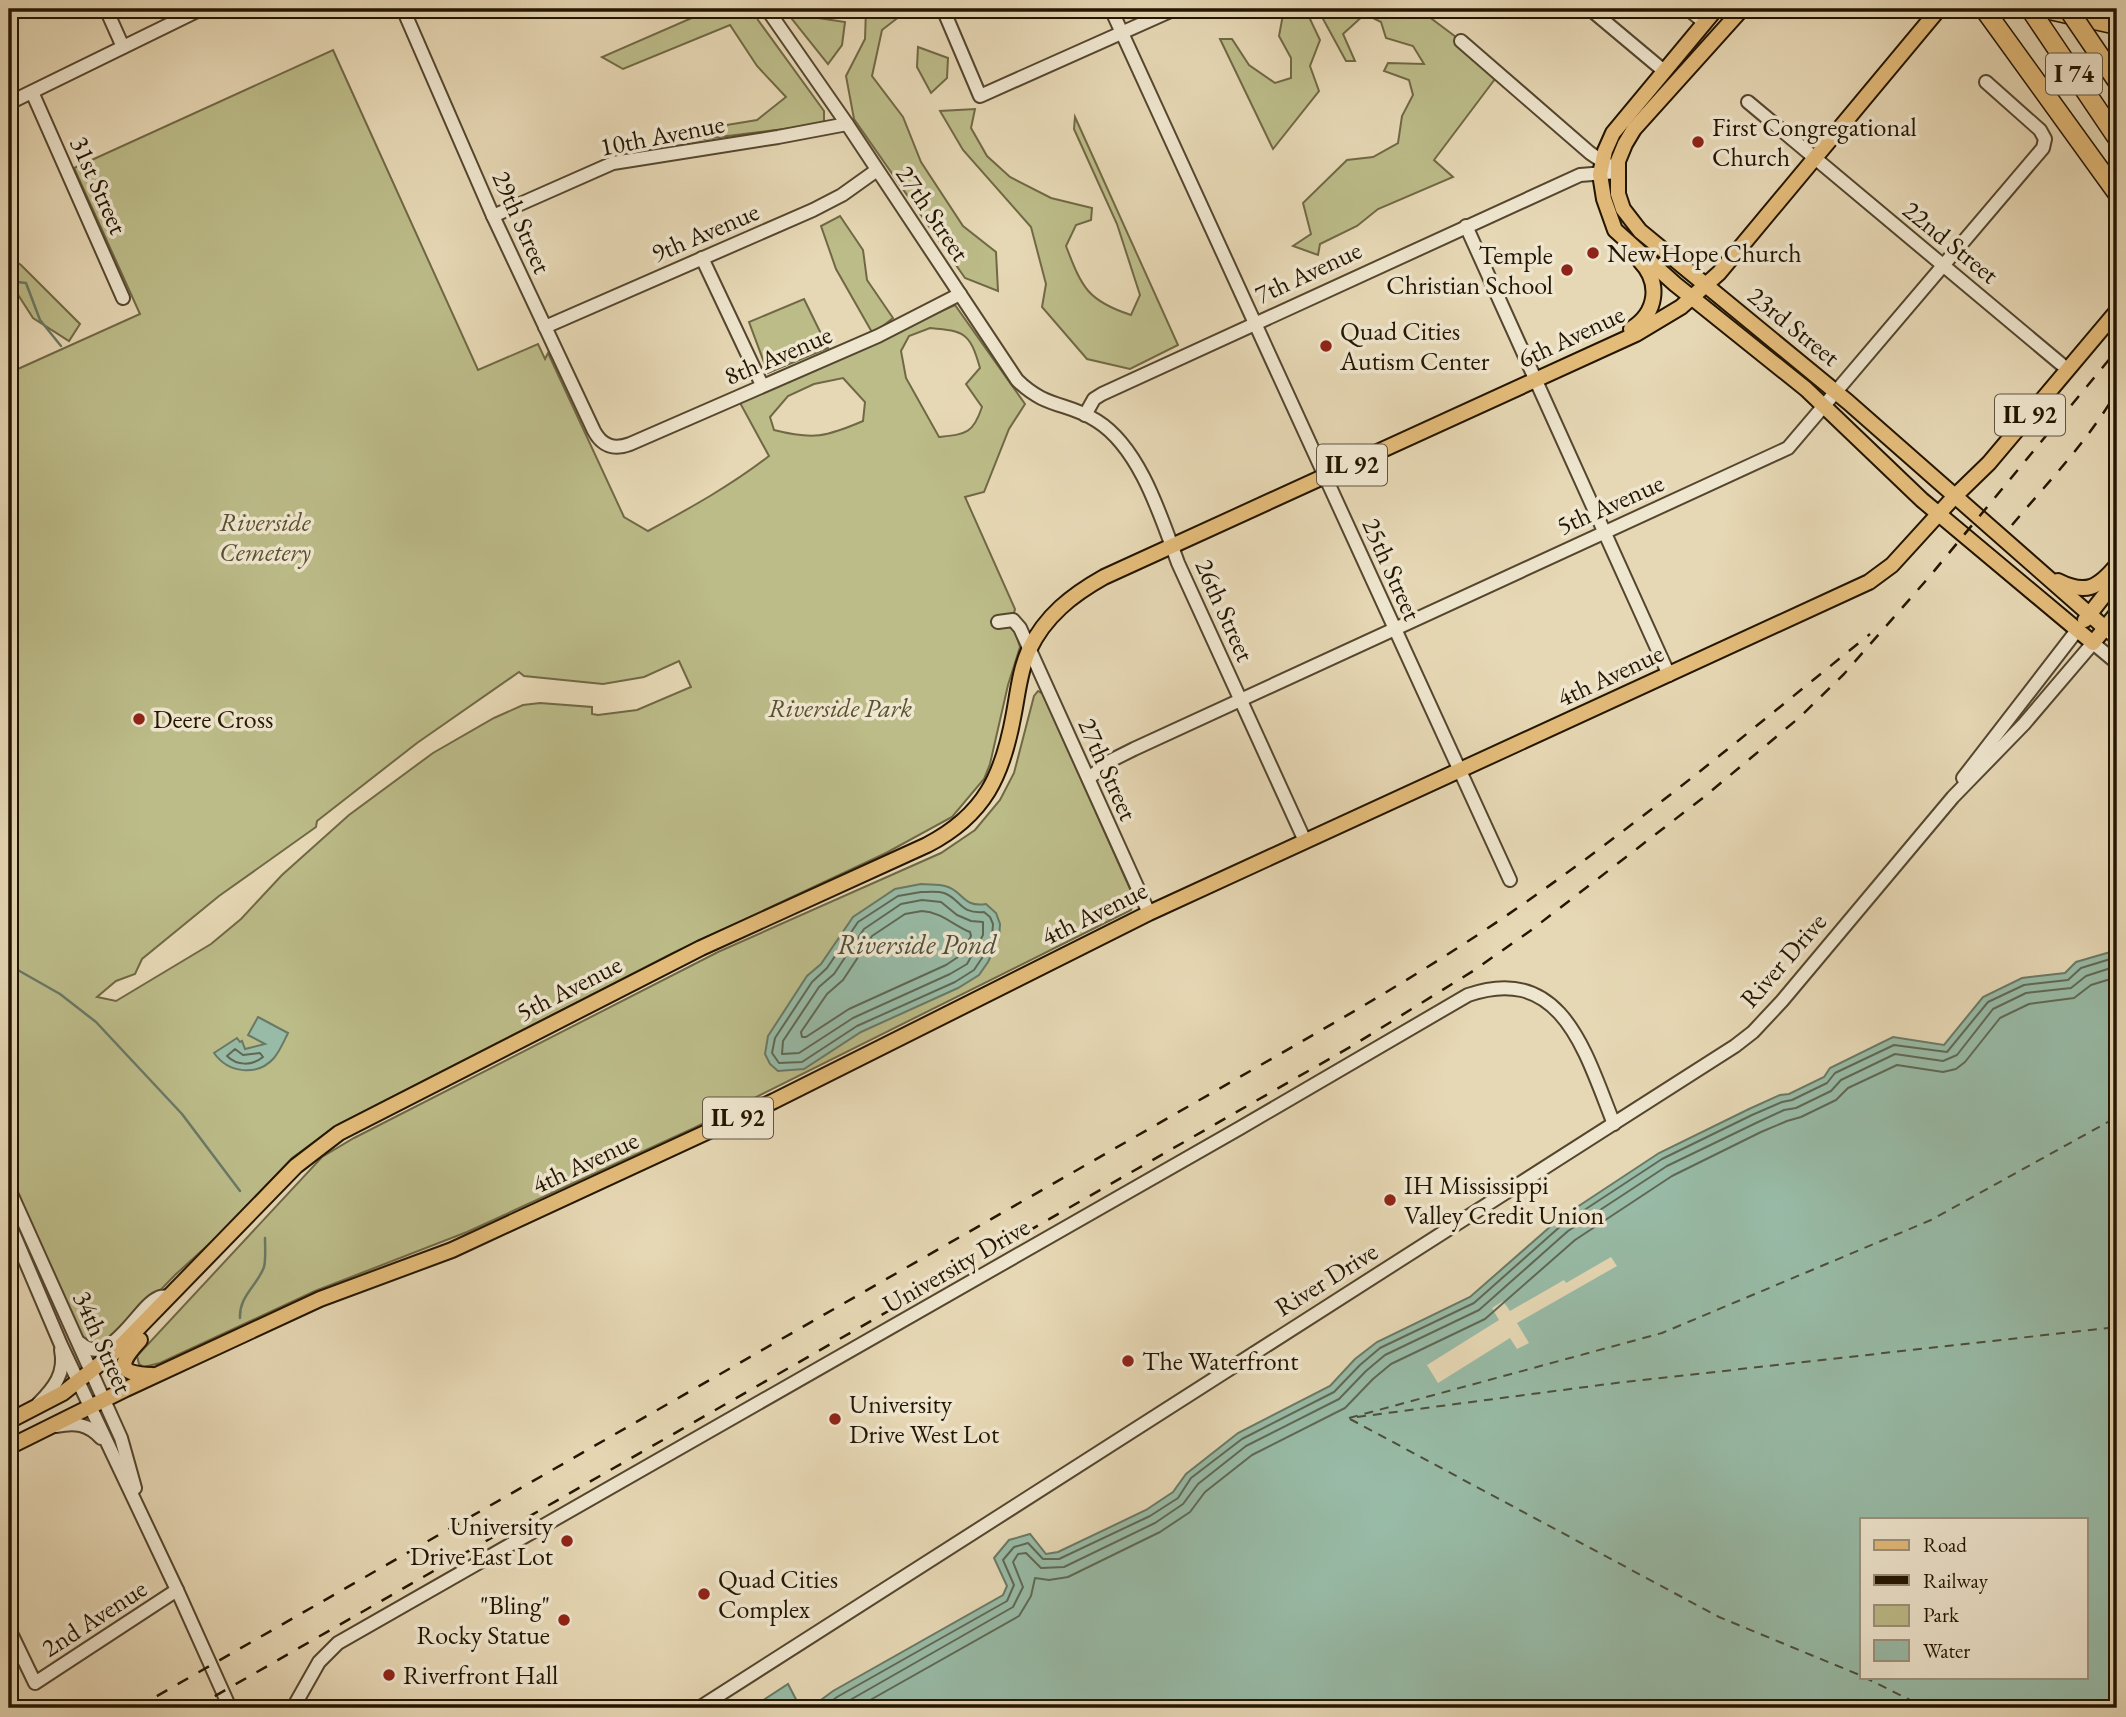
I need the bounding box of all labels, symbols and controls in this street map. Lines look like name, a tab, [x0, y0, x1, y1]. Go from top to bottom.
road number: I 74	[2046, 54, 2102, 94]
street label: 10th Avenue	[597, 106, 727, 164]
place label: First Congregational Church	[1712, 110, 1917, 174]
street label: 31st Street	[62, 131, 136, 239]
marker: First Congregational Church	[1690, 134, 1706, 150]
street label: 27th Street	[888, 158, 978, 268]
street label: 29th Street	[484, 165, 560, 279]
street label: 22nd Street	[1896, 193, 2006, 291]
street label: 9th Avenue	[646, 194, 764, 270]
street label: 7th Avenue	[1249, 233, 1367, 311]
place label: New Hope Church	[1607, 236, 1802, 270]
place label: Temple Christian School	[1386, 238, 1553, 302]
marker: New Hope Church	[1585, 245, 1601, 261]
marker: Temple Christian School	[1559, 262, 1575, 278]
street label: 23rd Street	[1741, 278, 1847, 374]
street label: 6th Avenue	[1512, 297, 1630, 375]
place label: Quad Cities Autism Center	[1339, 314, 1490, 378]
street label: 8th Avenue	[719, 317, 837, 393]
marker: Quad Cities Autism Center	[1318, 338, 1334, 354]
road number: IL 92	[1995, 394, 2065, 436]
road number: IL 92	[1317, 444, 1387, 486]
street label: 5th Avenue	[1551, 465, 1669, 543]
park label: Riverside Cemetery	[219, 505, 312, 569]
street label: 25th Street	[1354, 512, 1430, 626]
street label: 26th Street	[1187, 553, 1263, 667]
street label: 4th Avenue	[1551, 636, 1669, 714]
park label: Riverside Park	[768, 691, 912, 725]
place label: Deere Cross	[153, 702, 273, 736]
marker: Deere Cross	[131, 711, 147, 727]
street label: 27th Street	[1070, 712, 1146, 826]
street label: 4th Avenue	[1035, 873, 1153, 953]
street label: River Drive	[1732, 905, 1834, 1015]
water label: Riverside Pond	[837, 926, 997, 962]
street label: 5th Avenue	[511, 947, 627, 1029]
road number: IL 92	[703, 1098, 773, 1138]
street label: 4th Avenue	[526, 1123, 644, 1201]
place label: IH Mississippi Valley Credit Union	[1404, 1168, 1605, 1232]
marker: IH Mississippi Valley Credit Union	[1382, 1192, 1398, 1208]
street label: University Drive	[877, 1209, 1035, 1321]
street label: River Drive	[1268, 1234, 1384, 1324]
street label: 34th Street	[65, 1285, 141, 1399]
place label: The Waterfront	[1142, 1344, 1298, 1378]
marker: The Waterfront	[1120, 1353, 1136, 1369]
place label: University Drive West Lot	[849, 1387, 999, 1451]
marker: University Drive West Lot	[827, 1411, 843, 1427]
place label: University Drive East Lot	[410, 1509, 554, 1573]
legend	[1860, 1518, 2088, 1678]
text: Road	[1923, 1531, 1967, 1558]
marker: University Drive East Lot	[559, 1533, 575, 1549]
place label: Quad Cities Complex	[718, 1562, 838, 1626]
text: Railway	[1923, 1567, 1989, 1594]
street label: 2nd Avenue	[35, 1571, 153, 1665]
marker: Quad Cities Complex	[696, 1586, 712, 1602]
place label: "Bling" Rocky Statue	[417, 1588, 550, 1652]
text: Park	[1923, 1601, 1960, 1628]
marker: "Bling" Rocky Statue	[556, 1612, 572, 1628]
text: Water	[1923, 1637, 1970, 1664]
place label: Riverfront Hall	[403, 1658, 558, 1692]
marker: Riverfront Hall	[381, 1667, 397, 1683]

